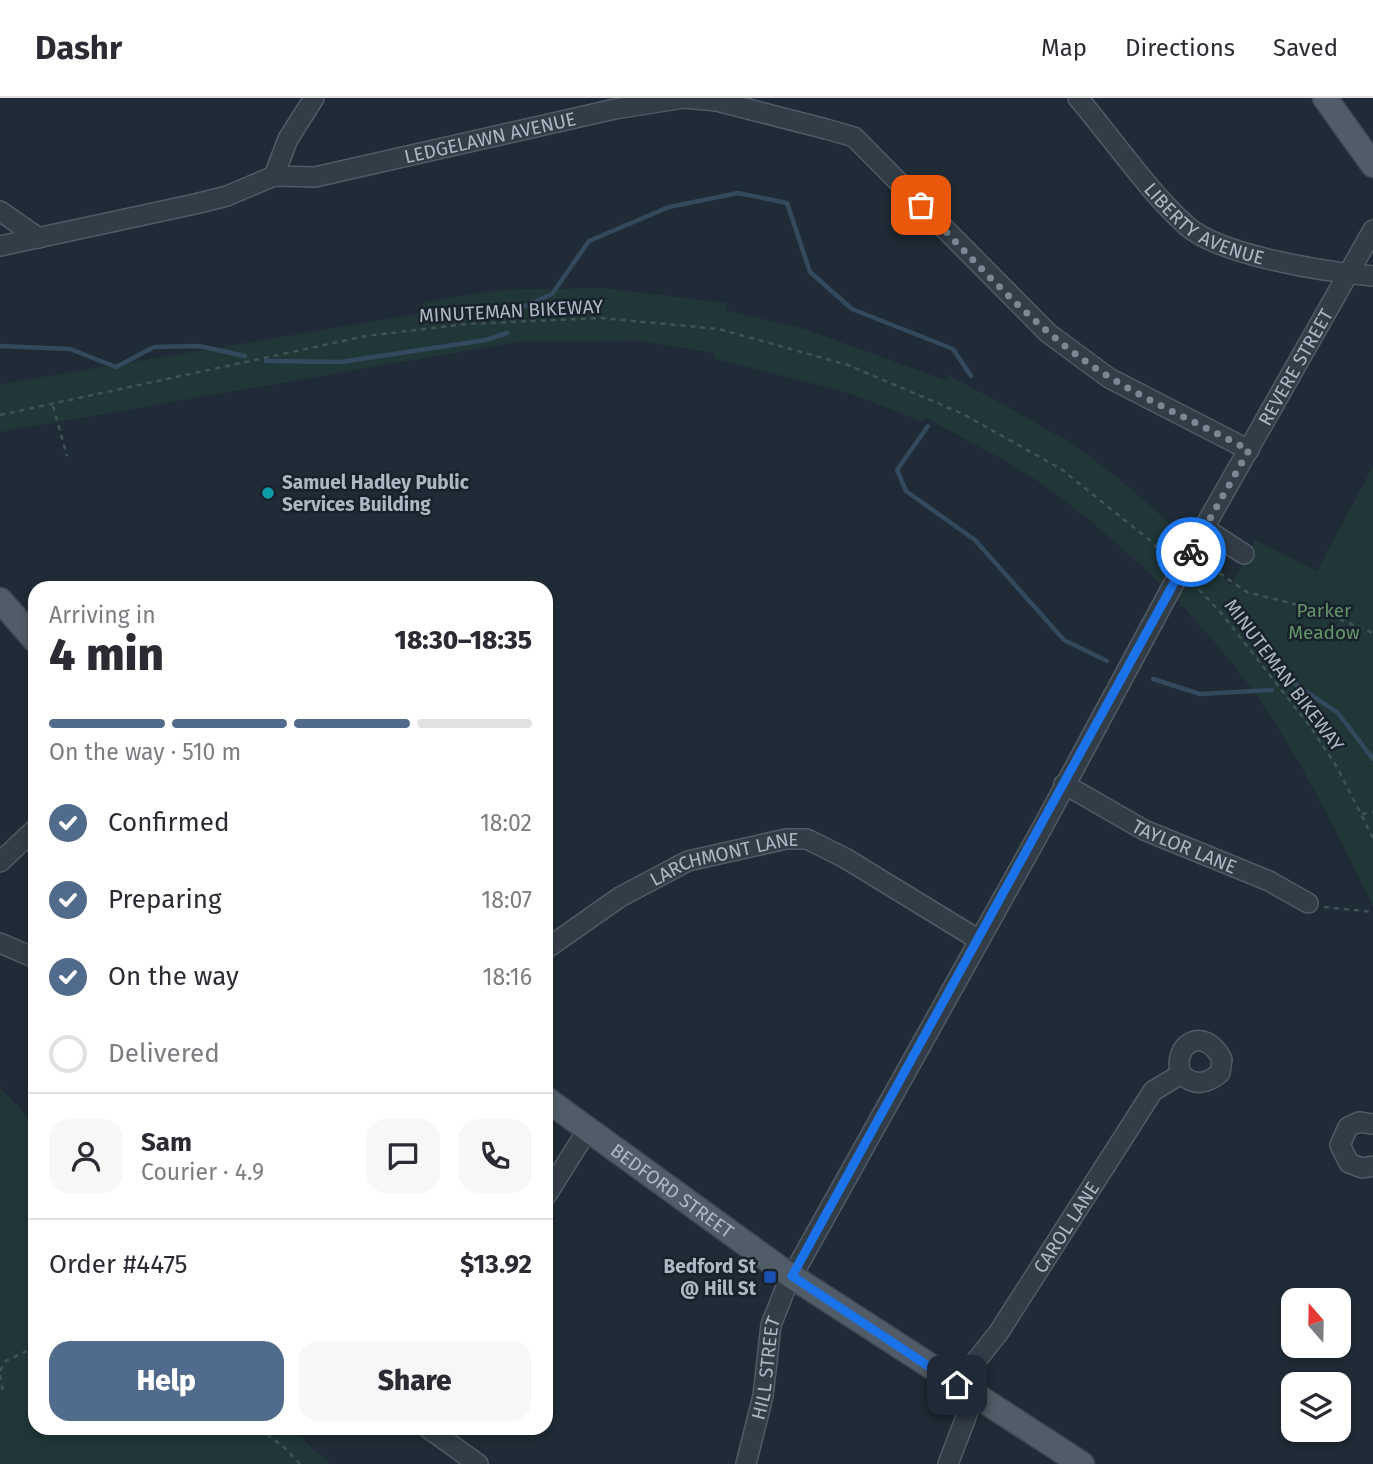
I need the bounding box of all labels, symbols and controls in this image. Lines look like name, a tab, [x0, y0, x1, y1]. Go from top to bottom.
text: Dashr	[35, 28, 122, 68]
text: Map	[1041, 34, 1087, 62]
text: Directions	[1125, 34, 1235, 62]
text: Saved	[1273, 34, 1338, 62]
street label: LEDGELAWN AVENUE	[402, 107, 578, 168]
pin	[891, 175, 951, 235]
street label: LIBERTY AVENUE	[1139, 178, 1267, 269]
icon: bag	[902, 186, 940, 224]
street label: MINUTEMAN BIKEWAY	[418, 295, 604, 327]
street label: REVERE STREET	[1253, 304, 1338, 429]
place label: Samuel Hadley Public Services Building	[282, 471, 469, 516]
marker: Samuel Hadley Public Services Building	[260, 485, 276, 501]
courier	[1156, 517, 1226, 587]
icon: bike	[1172, 533, 1210, 571]
street label: MINUTEMAN BIKEWAY	[1219, 595, 1349, 756]
park label: Parker Meadow	[1288, 599, 1360, 644]
text: Arriving in	[49, 601, 156, 629]
text: 18:30–18:35	[395, 625, 532, 656]
text: 4 min	[49, 627, 164, 682]
text: On the way · 510 m	[49, 738, 241, 766]
icon: check	[49, 804, 87, 842]
text: Confirmed	[108, 807, 229, 838]
text: 18:02	[480, 809, 532, 837]
street label: TAYLOR LANE	[1128, 814, 1240, 878]
street label: LARCHMONT LANE	[646, 827, 798, 891]
icon: check	[49, 881, 87, 919]
text: Preparing	[108, 884, 221, 915]
text: 18:07	[481, 886, 532, 914]
icon: check	[49, 958, 87, 996]
text: On the way	[108, 961, 239, 992]
text: 18:16	[483, 963, 532, 991]
text: Delivered	[108, 1038, 220, 1069]
button: person	[49, 1119, 123, 1193]
button: chat	[366, 1119, 440, 1193]
button: phone	[458, 1119, 532, 1193]
text: Sam	[141, 1127, 192, 1158]
street label: BEDFORD STREET	[606, 1138, 738, 1243]
text: Courier · 4.9	[141, 1158, 264, 1186]
street label: CAROL LANE	[1028, 1177, 1104, 1277]
text: Order #4475	[49, 1249, 188, 1280]
text: $13.92	[460, 1249, 532, 1280]
place label: Bedford St @ Hill St	[664, 1255, 757, 1300]
marker: Bedford St @ Hill St	[762, 1269, 778, 1285]
north arrow	[1281, 1288, 1351, 1358]
map controls	[1281, 1288, 1351, 1442]
street label: HILL STREET	[746, 1313, 785, 1422]
button: Help	[49, 1341, 284, 1421]
button: Share	[298, 1341, 532, 1421]
pin	[927, 1355, 987, 1415]
icon: home	[938, 1366, 976, 1404]
button: layers	[1281, 1372, 1351, 1442]

